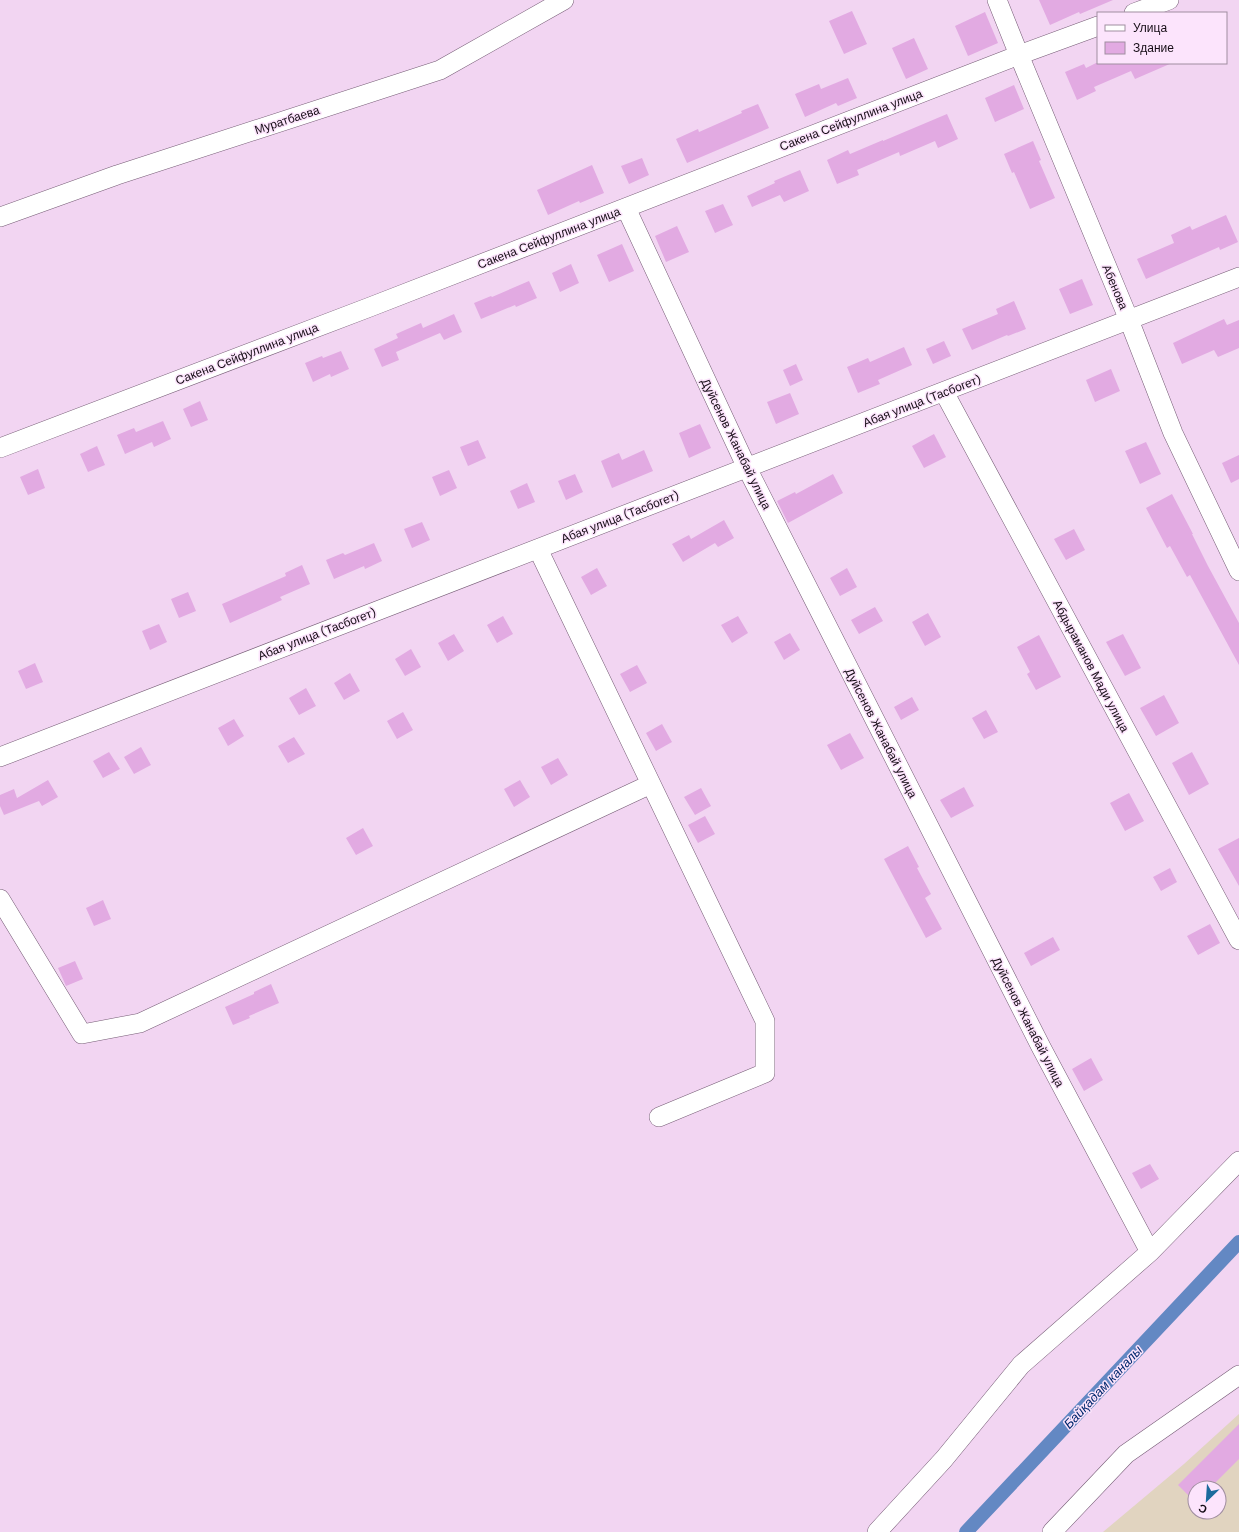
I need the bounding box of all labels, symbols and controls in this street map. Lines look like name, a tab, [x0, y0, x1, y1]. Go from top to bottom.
legend	[1097, 12, 1227, 64]
text: Улица	[1133, 20, 1167, 36]
text: Здание	[1133, 40, 1174, 56]
street label: Сакена Сейфуллина улица	[777, 85, 925, 155]
street label: Муратбаева	[252, 102, 322, 138]
street label: Сакена Сейфуллина улица	[475, 203, 623, 273]
street label: Абенова	[1098, 262, 1132, 312]
street label: Сакена Сейфуллина улица	[173, 319, 321, 389]
street label: Абая улица (Тасбогет)	[861, 371, 983, 431]
street label: Дуйсенов Жанабай улица	[697, 376, 775, 513]
street label: Абая улица (Тасбогет)	[559, 487, 681, 547]
street label: Абдыраманов Мади улица	[1049, 597, 1133, 735]
street label: Абая улица (Тасбогет)	[256, 604, 378, 664]
street label: Дуйсенов Жанабай улица	[841, 665, 921, 801]
street label: Дуйсенов Жанабай улица	[988, 954, 1068, 1090]
water label: Байқадам каналы	[1060, 1341, 1146, 1432]
north arrow	[1187, 1480, 1227, 1520]
text: С	[1196, 1501, 1209, 1517]

